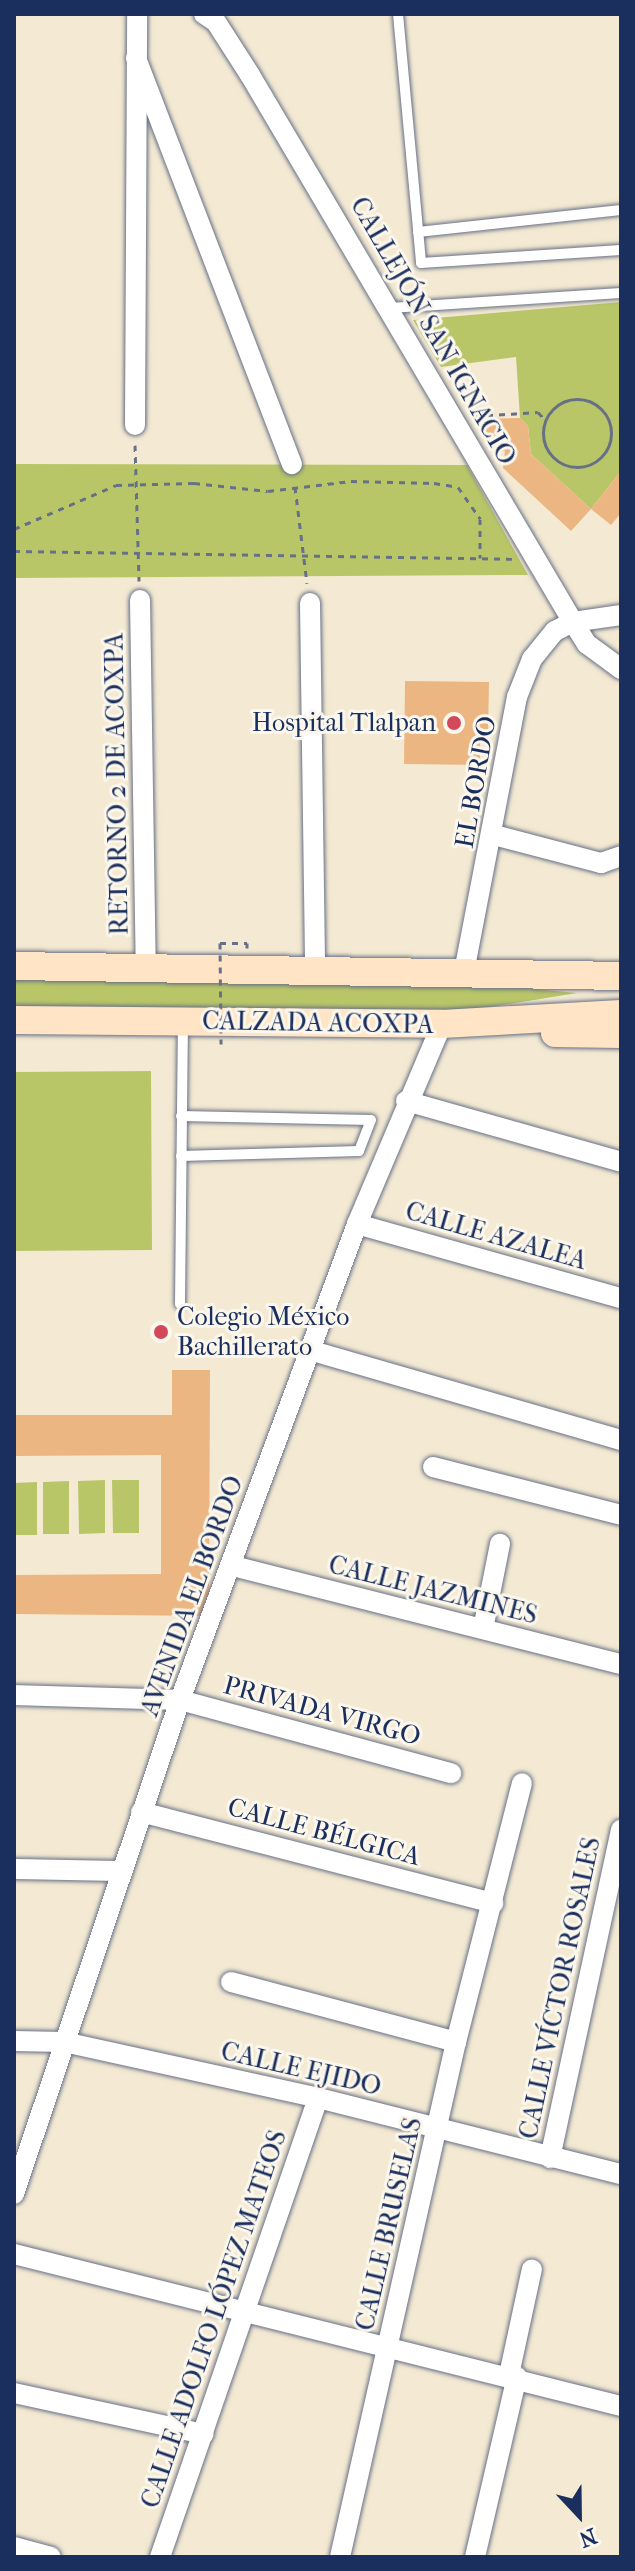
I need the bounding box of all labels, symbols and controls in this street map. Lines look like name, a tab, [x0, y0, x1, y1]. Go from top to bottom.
street label: CALLEJÓN SAN IGNACIO	[344, 192, 522, 470]
street label: RETORNO 2 DE ACOXPA	[99, 633, 135, 935]
place label: Hospital Tlalpan	[252, 707, 436, 739]
marker: Hospital Tlalpan	[443, 712, 465, 734]
street label: EL BORDO	[449, 713, 503, 851]
street label: CALZADA ACOXPA	[202, 1005, 434, 1041]
street label: CALLE AZALEA	[402, 1195, 590, 1277]
place label: Colegio México Bachillerato	[177, 1301, 349, 1362]
marker: Colegio México Bachillerato	[152, 1323, 170, 1341]
street label: AVENIDA EL BORDO	[134, 1472, 250, 1720]
street label: CALLE JAZMINES	[325, 1549, 541, 1631]
street label: PRIVADA VIRGO	[220, 1670, 424, 1752]
street label: CALLE BÉLGICA	[224, 1791, 424, 1873]
street label: CALLE VÍCTOR ROSALES	[513, 1834, 607, 2142]
street label: CALLE EJIDO	[218, 2035, 384, 2103]
street label: CALLE BRUSELAS	[349, 2114, 429, 2334]
street label: CALLE ADOLFO LÓPEZ MATEOS	[134, 2126, 294, 2512]
north arrow	[539, 2475, 619, 2555]
text: N	[575, 2522, 601, 2552]

